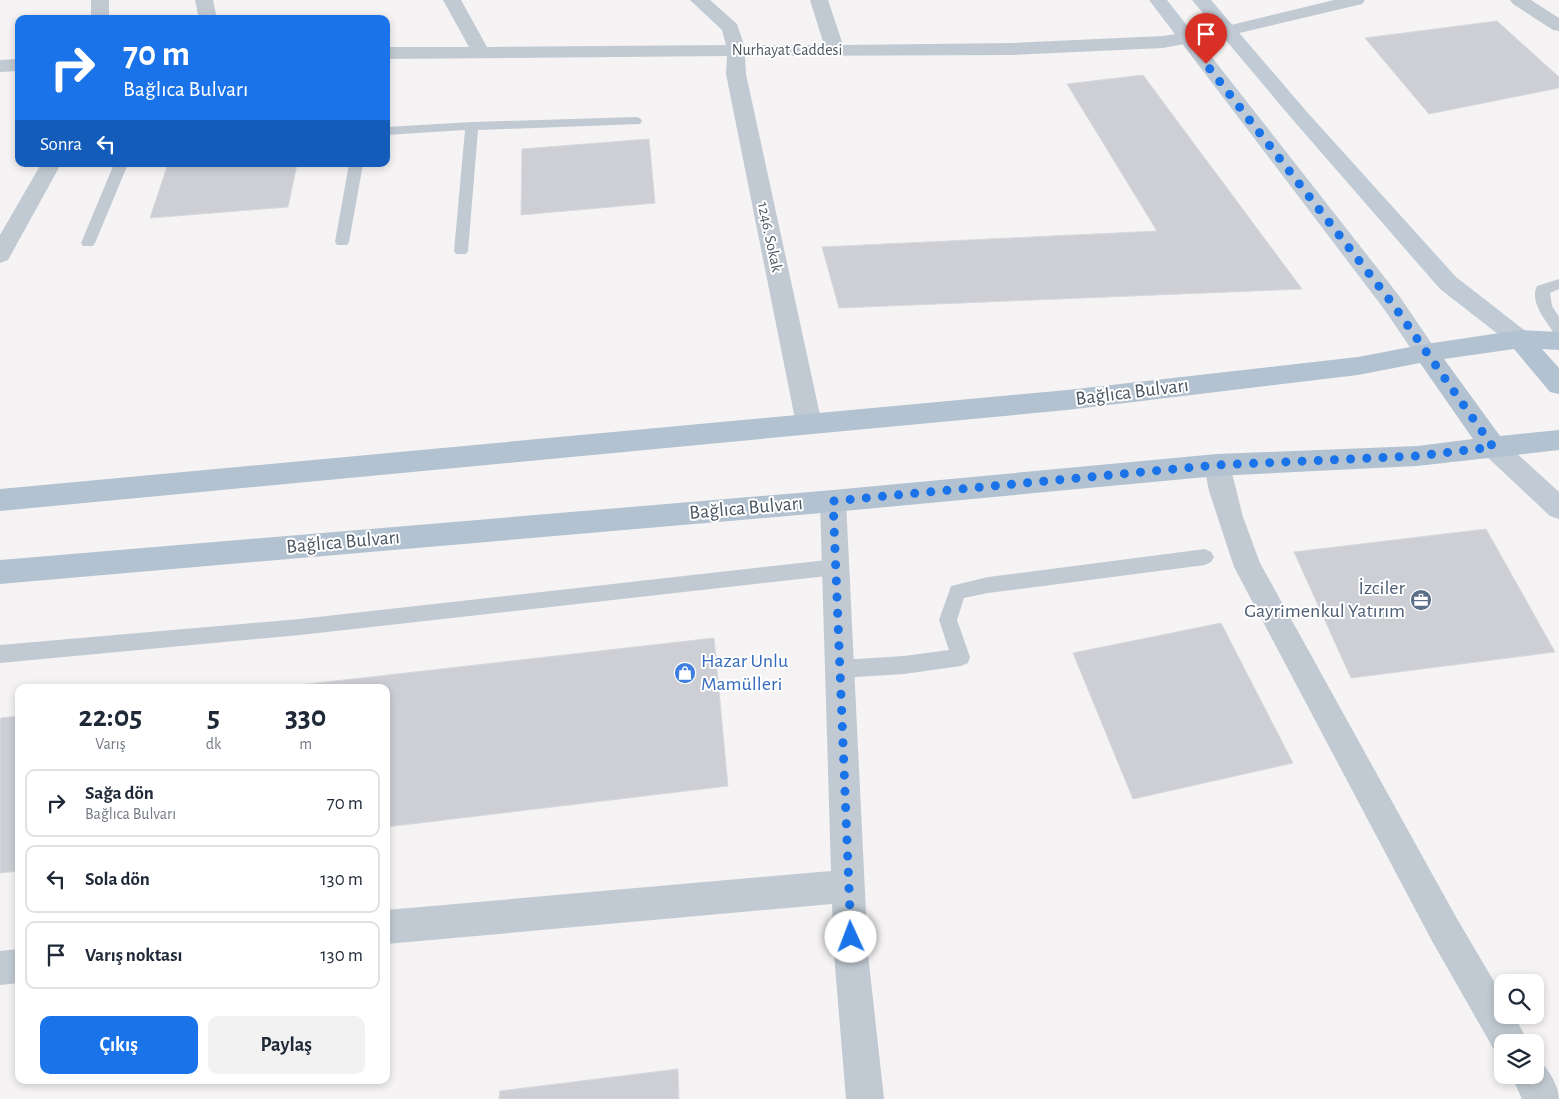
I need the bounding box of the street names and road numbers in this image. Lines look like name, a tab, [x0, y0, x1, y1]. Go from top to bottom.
street label: Nurhayat Caddesi	[732, 42, 842, 59]
street label: 1246. Sokak	[755, 201, 785, 274]
street label: Bağlıca Bulvarı	[1074, 375, 1190, 409]
street label: Bağlıca Bulvarı	[688, 493, 804, 523]
street label: Bağlıca Bulvarı	[285, 527, 401, 557]

